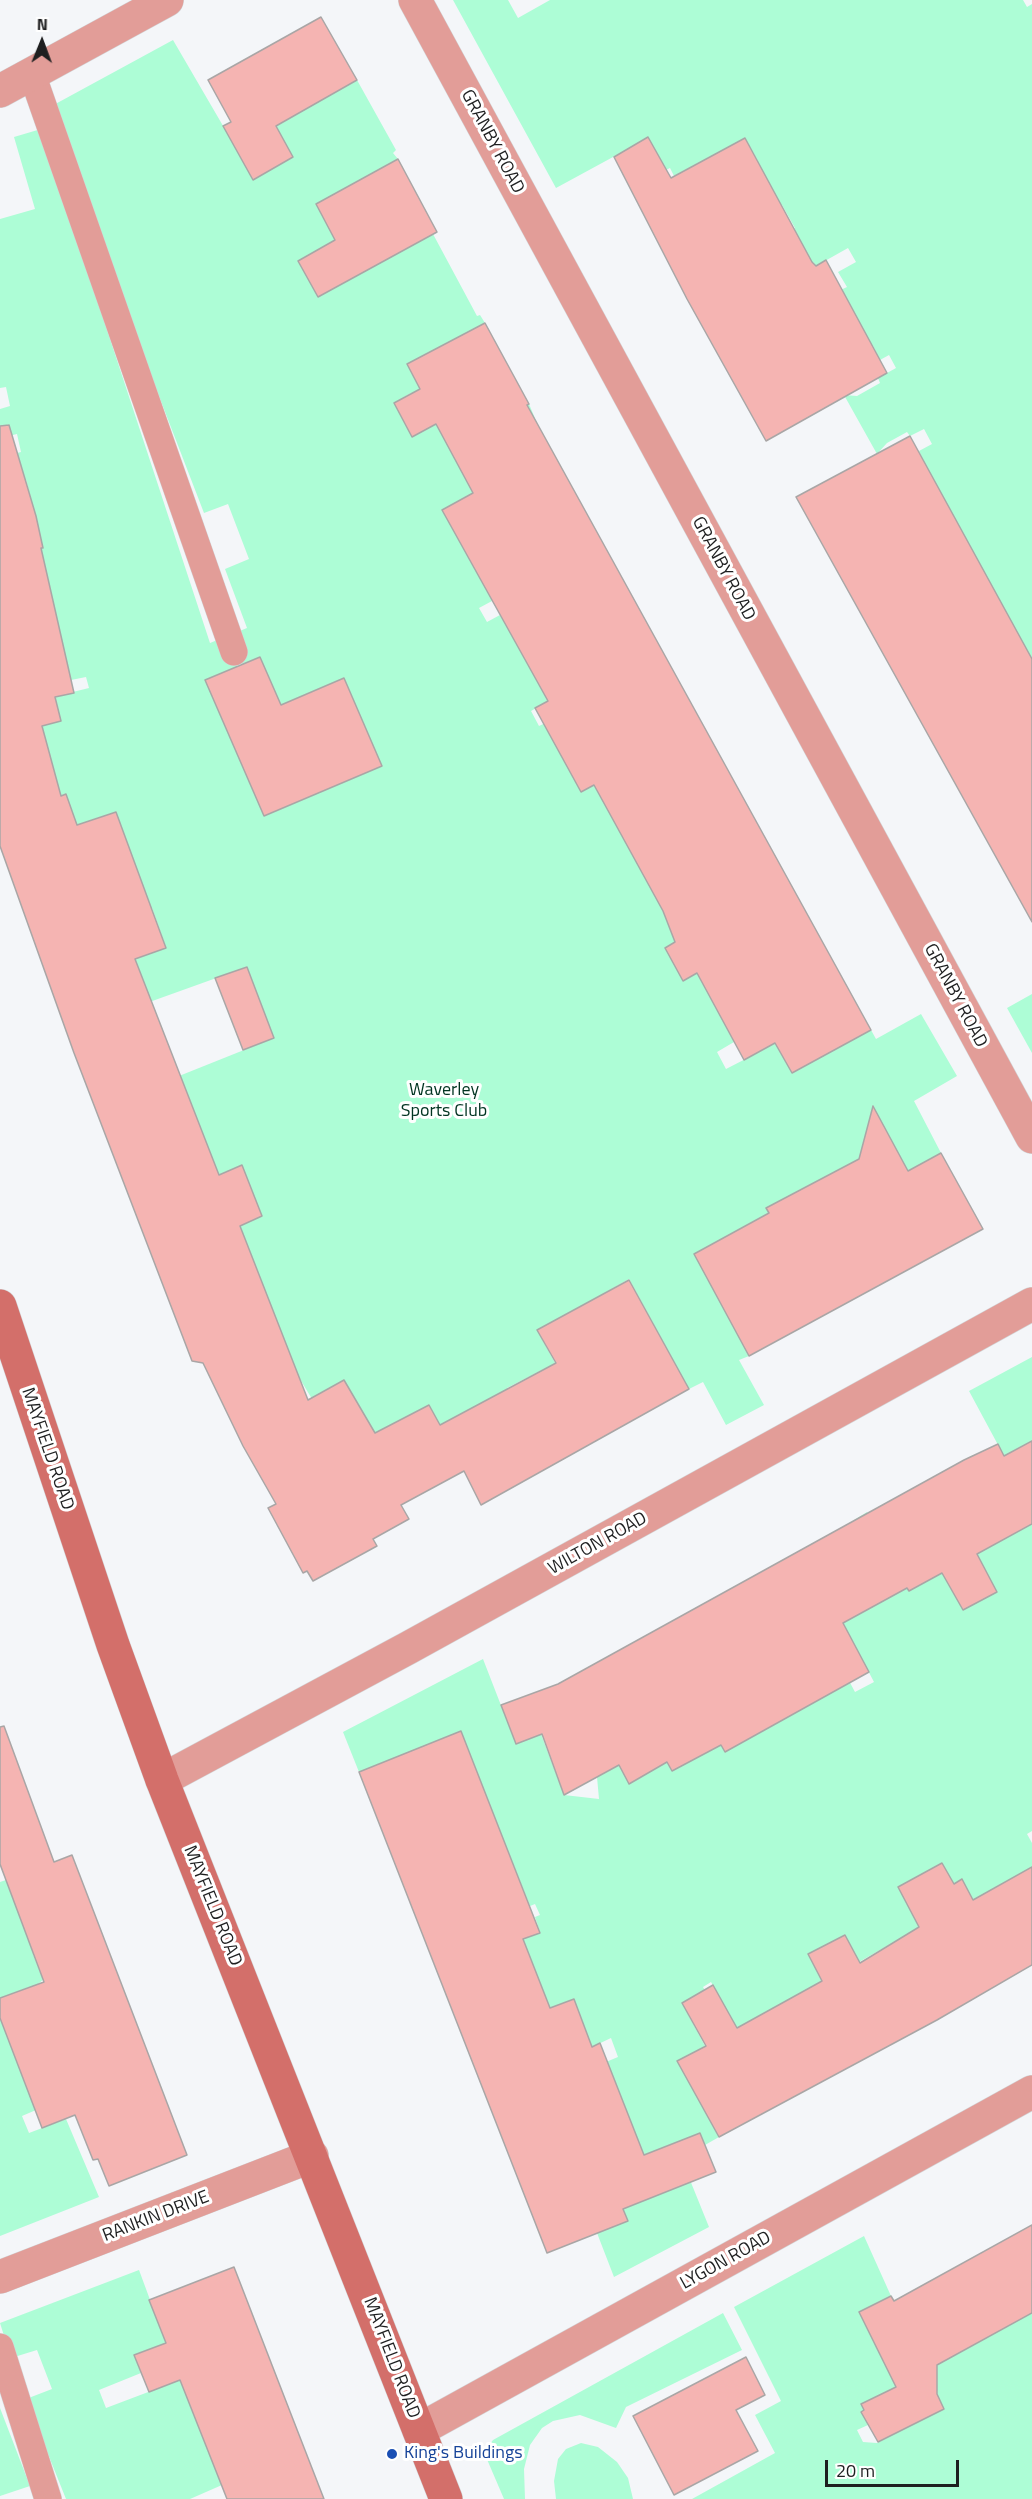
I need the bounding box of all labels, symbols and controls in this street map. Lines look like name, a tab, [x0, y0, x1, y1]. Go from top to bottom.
north arrow	[12, 12, 72, 72]
text: N	[37, 12, 48, 36]
street label: GRANBY ROAD	[456, 86, 528, 198]
street label: GRANBY ROAD	[687, 513, 759, 625]
street label: GRANBY ROAD	[919, 940, 991, 1052]
park label: Waverley Sports Club	[401, 1080, 487, 1122]
street label: MAYFIELD ROAD	[16, 1385, 78, 1513]
street label: WILTON ROAD	[545, 1508, 651, 1580]
street label: MAYFIELD ROAD	[178, 1843, 246, 1969]
street label: RANKIN DRIVE	[100, 2187, 212, 2247]
street label: LYGON ROAD	[677, 2227, 775, 2295]
street label: MAYFIELD ROAD	[358, 2294, 424, 2422]
place label: King's Buildings	[404, 2443, 523, 2465]
marker: King's Buildings	[385, 2447, 399, 2461]
scale bar	[828, 2448, 962, 2486]
text: 20 m	[836, 2457, 875, 2484]

